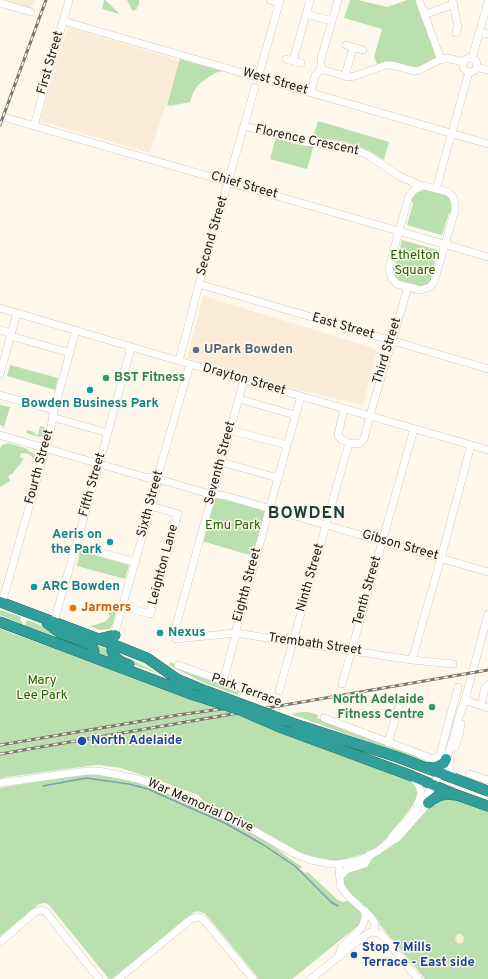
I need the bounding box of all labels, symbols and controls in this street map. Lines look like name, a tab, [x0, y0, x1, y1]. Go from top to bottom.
street label: First Street	[35, 29, 67, 97]
street label: West Street	[241, 65, 309, 99]
street label: Florence Crescent	[254, 122, 360, 160]
street label: Chief Street	[209, 169, 279, 203]
street label: Second Street	[194, 194, 232, 278]
park label: Ethelton Square	[390, 248, 440, 279]
street label: East Street	[310, 311, 376, 343]
street label: Third Street	[370, 316, 406, 386]
place label: UPark Bowden	[204, 342, 293, 358]
marker: UPark Bowden	[191, 345, 201, 355]
street label: Drayton Street	[201, 361, 287, 399]
place label: BST Fitness	[114, 370, 185, 386]
marker: BST Fitness	[101, 373, 111, 383]
marker: Bowden Business Park	[85, 385, 95, 395]
place label: Bowden Business Park	[21, 396, 159, 412]
street label: Seventh Street	[202, 419, 240, 507]
street label: Fourth Street	[23, 428, 57, 506]
street label: Fifth Street	[76, 451, 110, 519]
street label: Sixth Street	[135, 469, 167, 539]
district label: BOWDEN	[268, 505, 346, 525]
park label: Emu Park	[205, 518, 261, 534]
street label: Leighton Lane	[146, 523, 182, 607]
place label: Aeris on the Park	[51, 527, 102, 558]
street label: Gibson Street	[360, 528, 440, 564]
marker: Aeris on the Park	[105, 537, 115, 547]
street label: Ninth Street	[294, 542, 328, 614]
street label: Eighth Street	[231, 546, 265, 624]
street label: Tenth Street	[351, 554, 385, 628]
place label: ARC Bowden	[42, 579, 120, 595]
marker: ARC Bowden	[29, 582, 39, 592]
place label: Jarmers	[81, 600, 131, 616]
marker: Jarmers	[68, 603, 78, 613]
place label: Nexus	[168, 625, 206, 641]
marker: Nexus	[155, 628, 165, 638]
street label: Trembath Street	[267, 631, 363, 659]
street label: Park Terrace	[209, 671, 283, 711]
park label: Mary Lee Park	[16, 673, 68, 704]
place label: North Adelaide Fitness Centre	[333, 692, 424, 723]
marker: North Adelaide Fitness Centre	[427, 702, 437, 712]
place label: North Adelaide	[91, 733, 182, 749]
marker: North Adelaide	[76, 735, 88, 747]
street label: War Memorial Drive	[145, 776, 255, 836]
place label: Stop 7 Mills Terrace - East side	[362, 940, 475, 971]
marker: Stop 7 Mills Terrace - East side	[349, 950, 359, 960]

